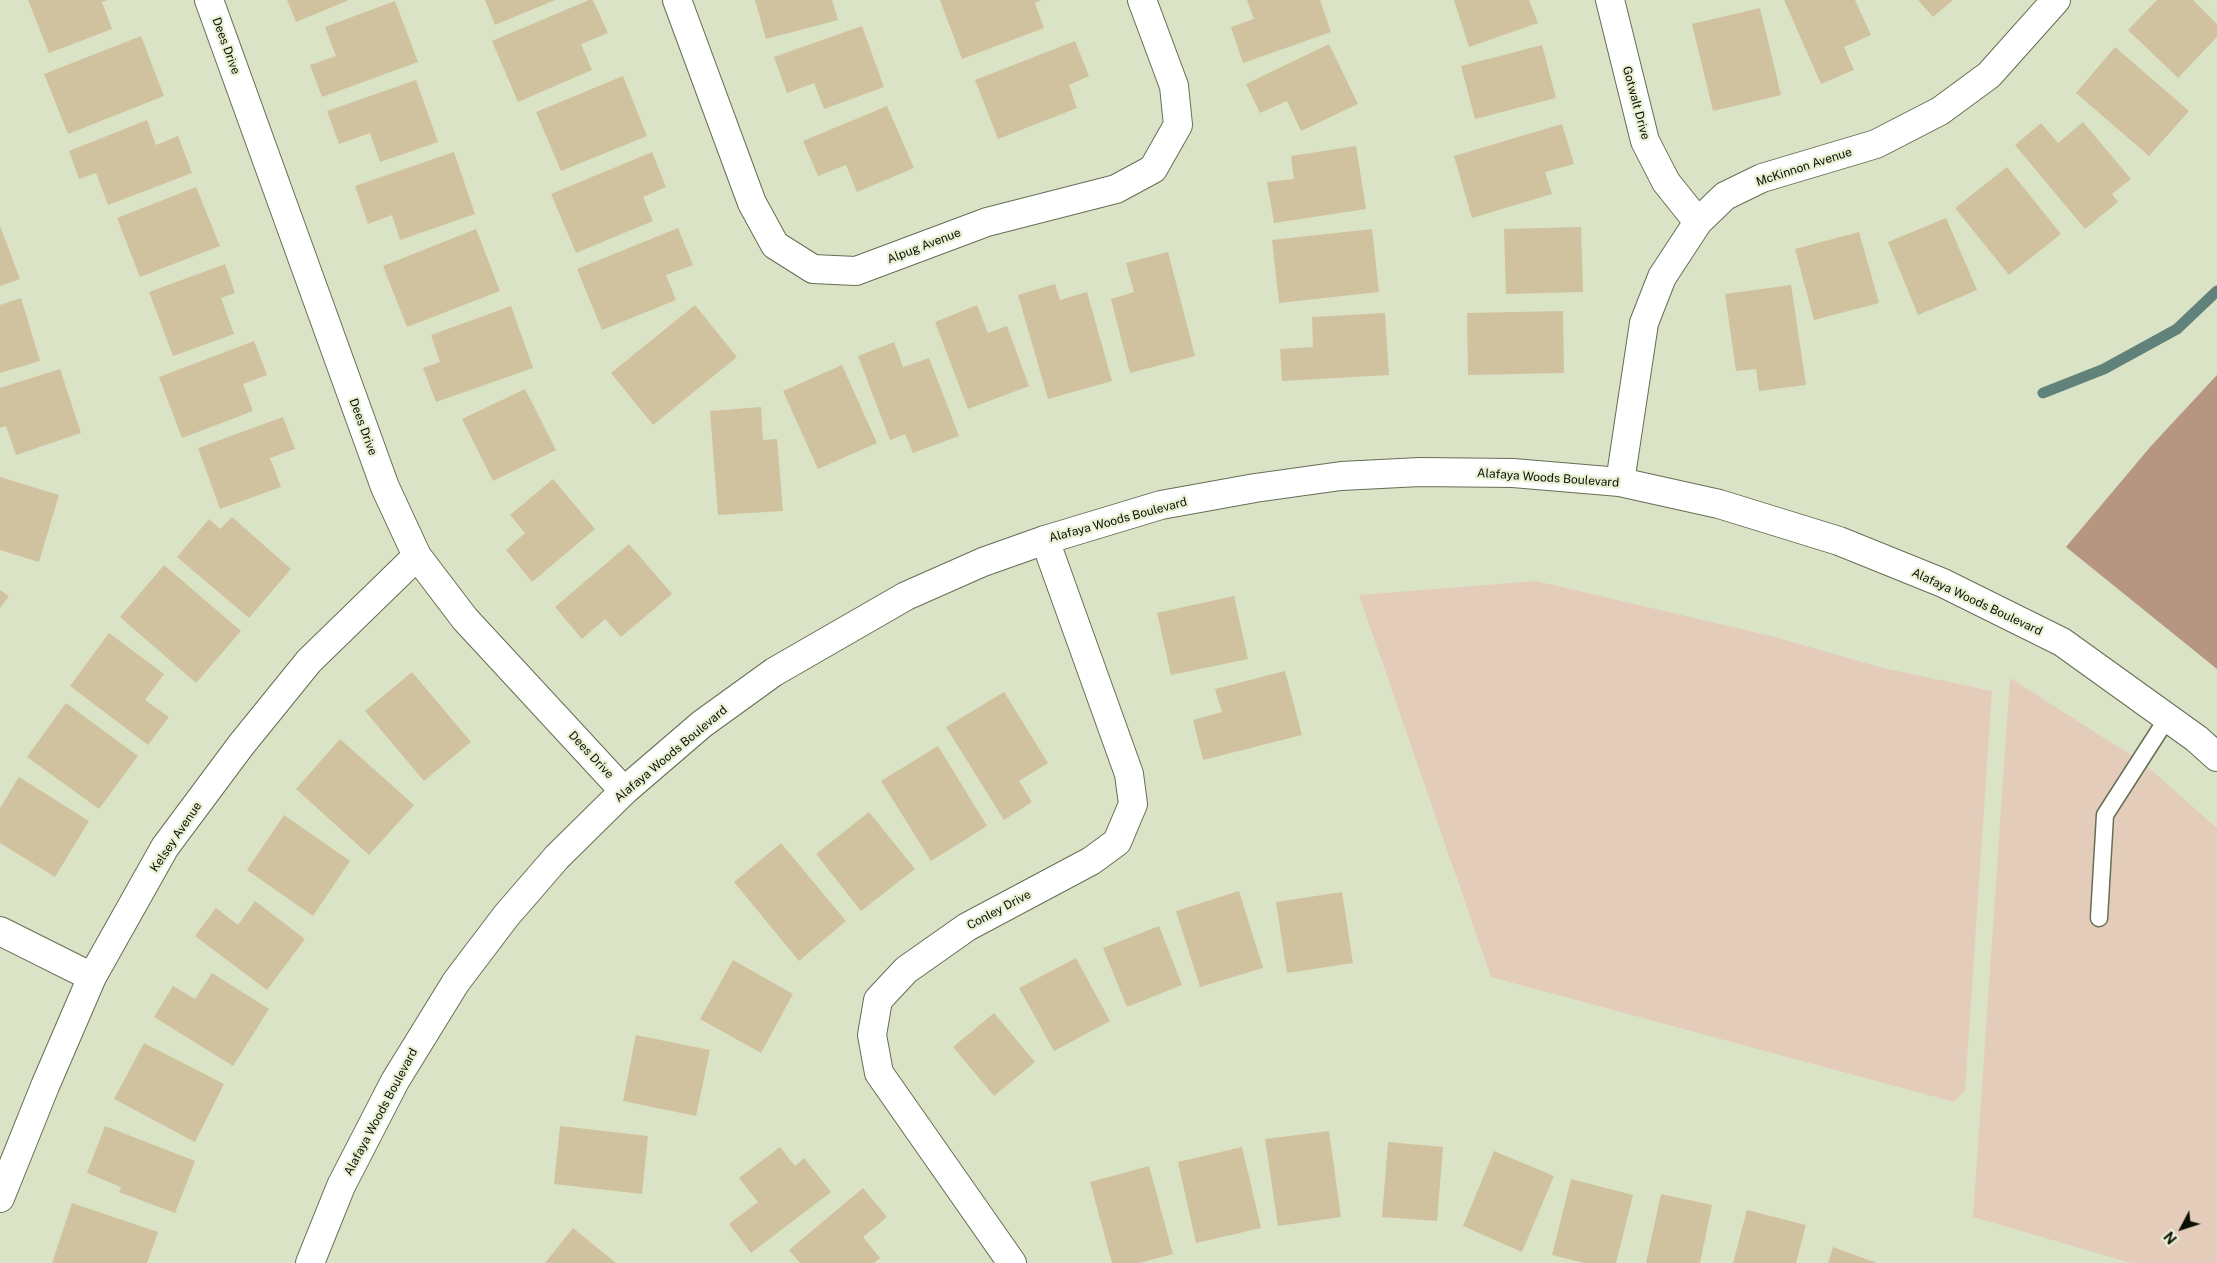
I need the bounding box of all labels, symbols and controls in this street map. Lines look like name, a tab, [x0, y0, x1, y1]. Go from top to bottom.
street label: Dees Drive	[209, 16, 243, 76]
street label: Gotwalt Drive	[1619, 65, 1653, 141]
street label: McKinnon Avenue	[1754, 145, 1854, 189]
street label: Alpug Avenue	[885, 225, 963, 267]
street label: Dees Drive	[346, 397, 380, 457]
street label: Alafaya Woods Boulevard	[1476, 466, 1620, 490]
street label: Alafaya Woods Boulevard	[1047, 495, 1189, 545]
street label: Alafaya Woods Boulevard	[1909, 565, 2045, 639]
street label: Alafaya Woods Boulevard	[612, 703, 730, 805]
street label: Dees Drive	[565, 728, 617, 782]
street label: Kelsey Avenue	[147, 799, 205, 875]
street label: Conley Drive	[965, 887, 1033, 933]
street label: Alafaya Woods Boulevard	[341, 1046, 421, 1178]
north arrow	[2157, 1203, 2207, 1253]
text: N	[2161, 1228, 2180, 1247]

